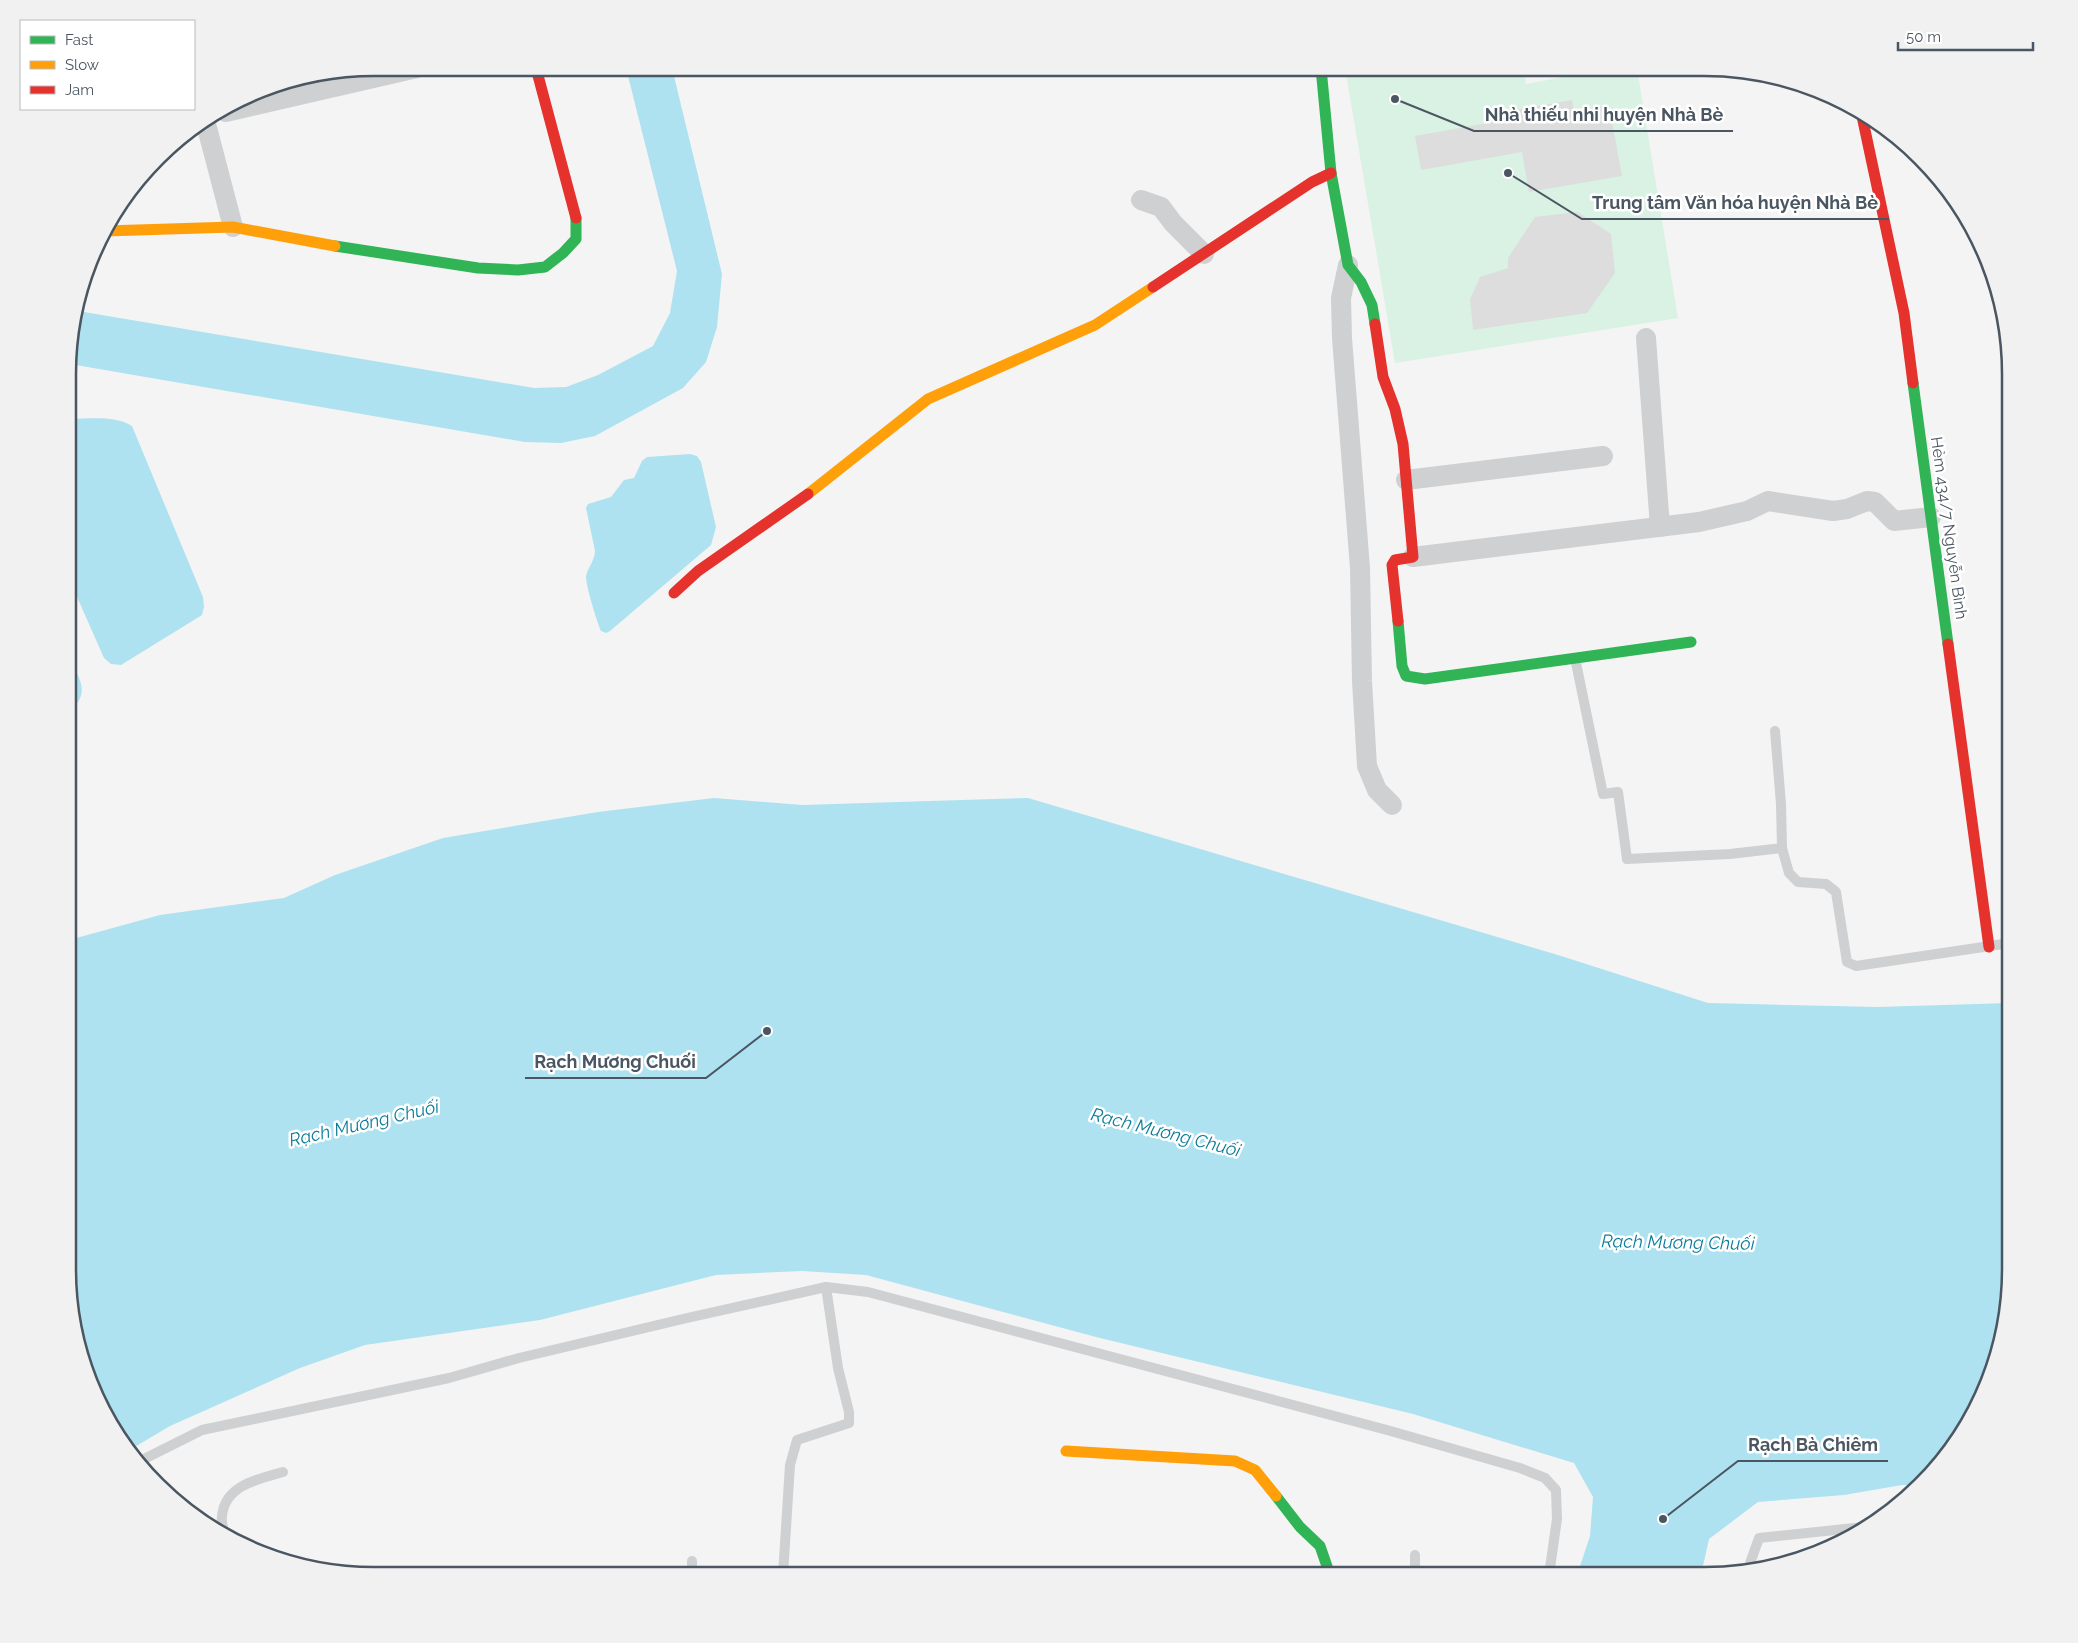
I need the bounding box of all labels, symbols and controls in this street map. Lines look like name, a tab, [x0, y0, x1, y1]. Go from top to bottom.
legend	[20, 20, 195, 110]
scale bar	[1898, 20, 2033, 52]
text: 50 m	[1906, 28, 1941, 46]
text: Fast	[65, 31, 93, 49]
text: Slow	[65, 56, 99, 74]
text: Jam	[65, 81, 94, 99]
callout: Nhà thiếu nhi huyện Nhà Bè	[1474, 98, 1733, 131]
text: Nhà thiếu nhi huyện Nhà Bè	[1485, 104, 1724, 125]
callout: Trung tâm Văn hóa huyện Nhà Bè	[1582, 186, 1889, 219]
text: Trung tâm Văn hóa huyện Nhà Bè	[1592, 192, 1878, 213]
street label: Hẻm 434/7 Nguyễn Bình	[1927, 435, 1971, 621]
callout: Rạch Mương Chuối	[525, 1045, 706, 1078]
text: Rạch Mương Chuối	[534, 1051, 696, 1072]
water label: Rạch Mương Chuối	[287, 1095, 442, 1150]
water label: Rạch Mương Chuối	[1089, 1103, 1244, 1161]
water label: Rạch Mương Chuối	[1601, 1230, 1756, 1254]
callout: Rạch Bà Chiêm	[1738, 1428, 1888, 1461]
text: Rạch Bà Chiêm	[1748, 1434, 1878, 1455]

